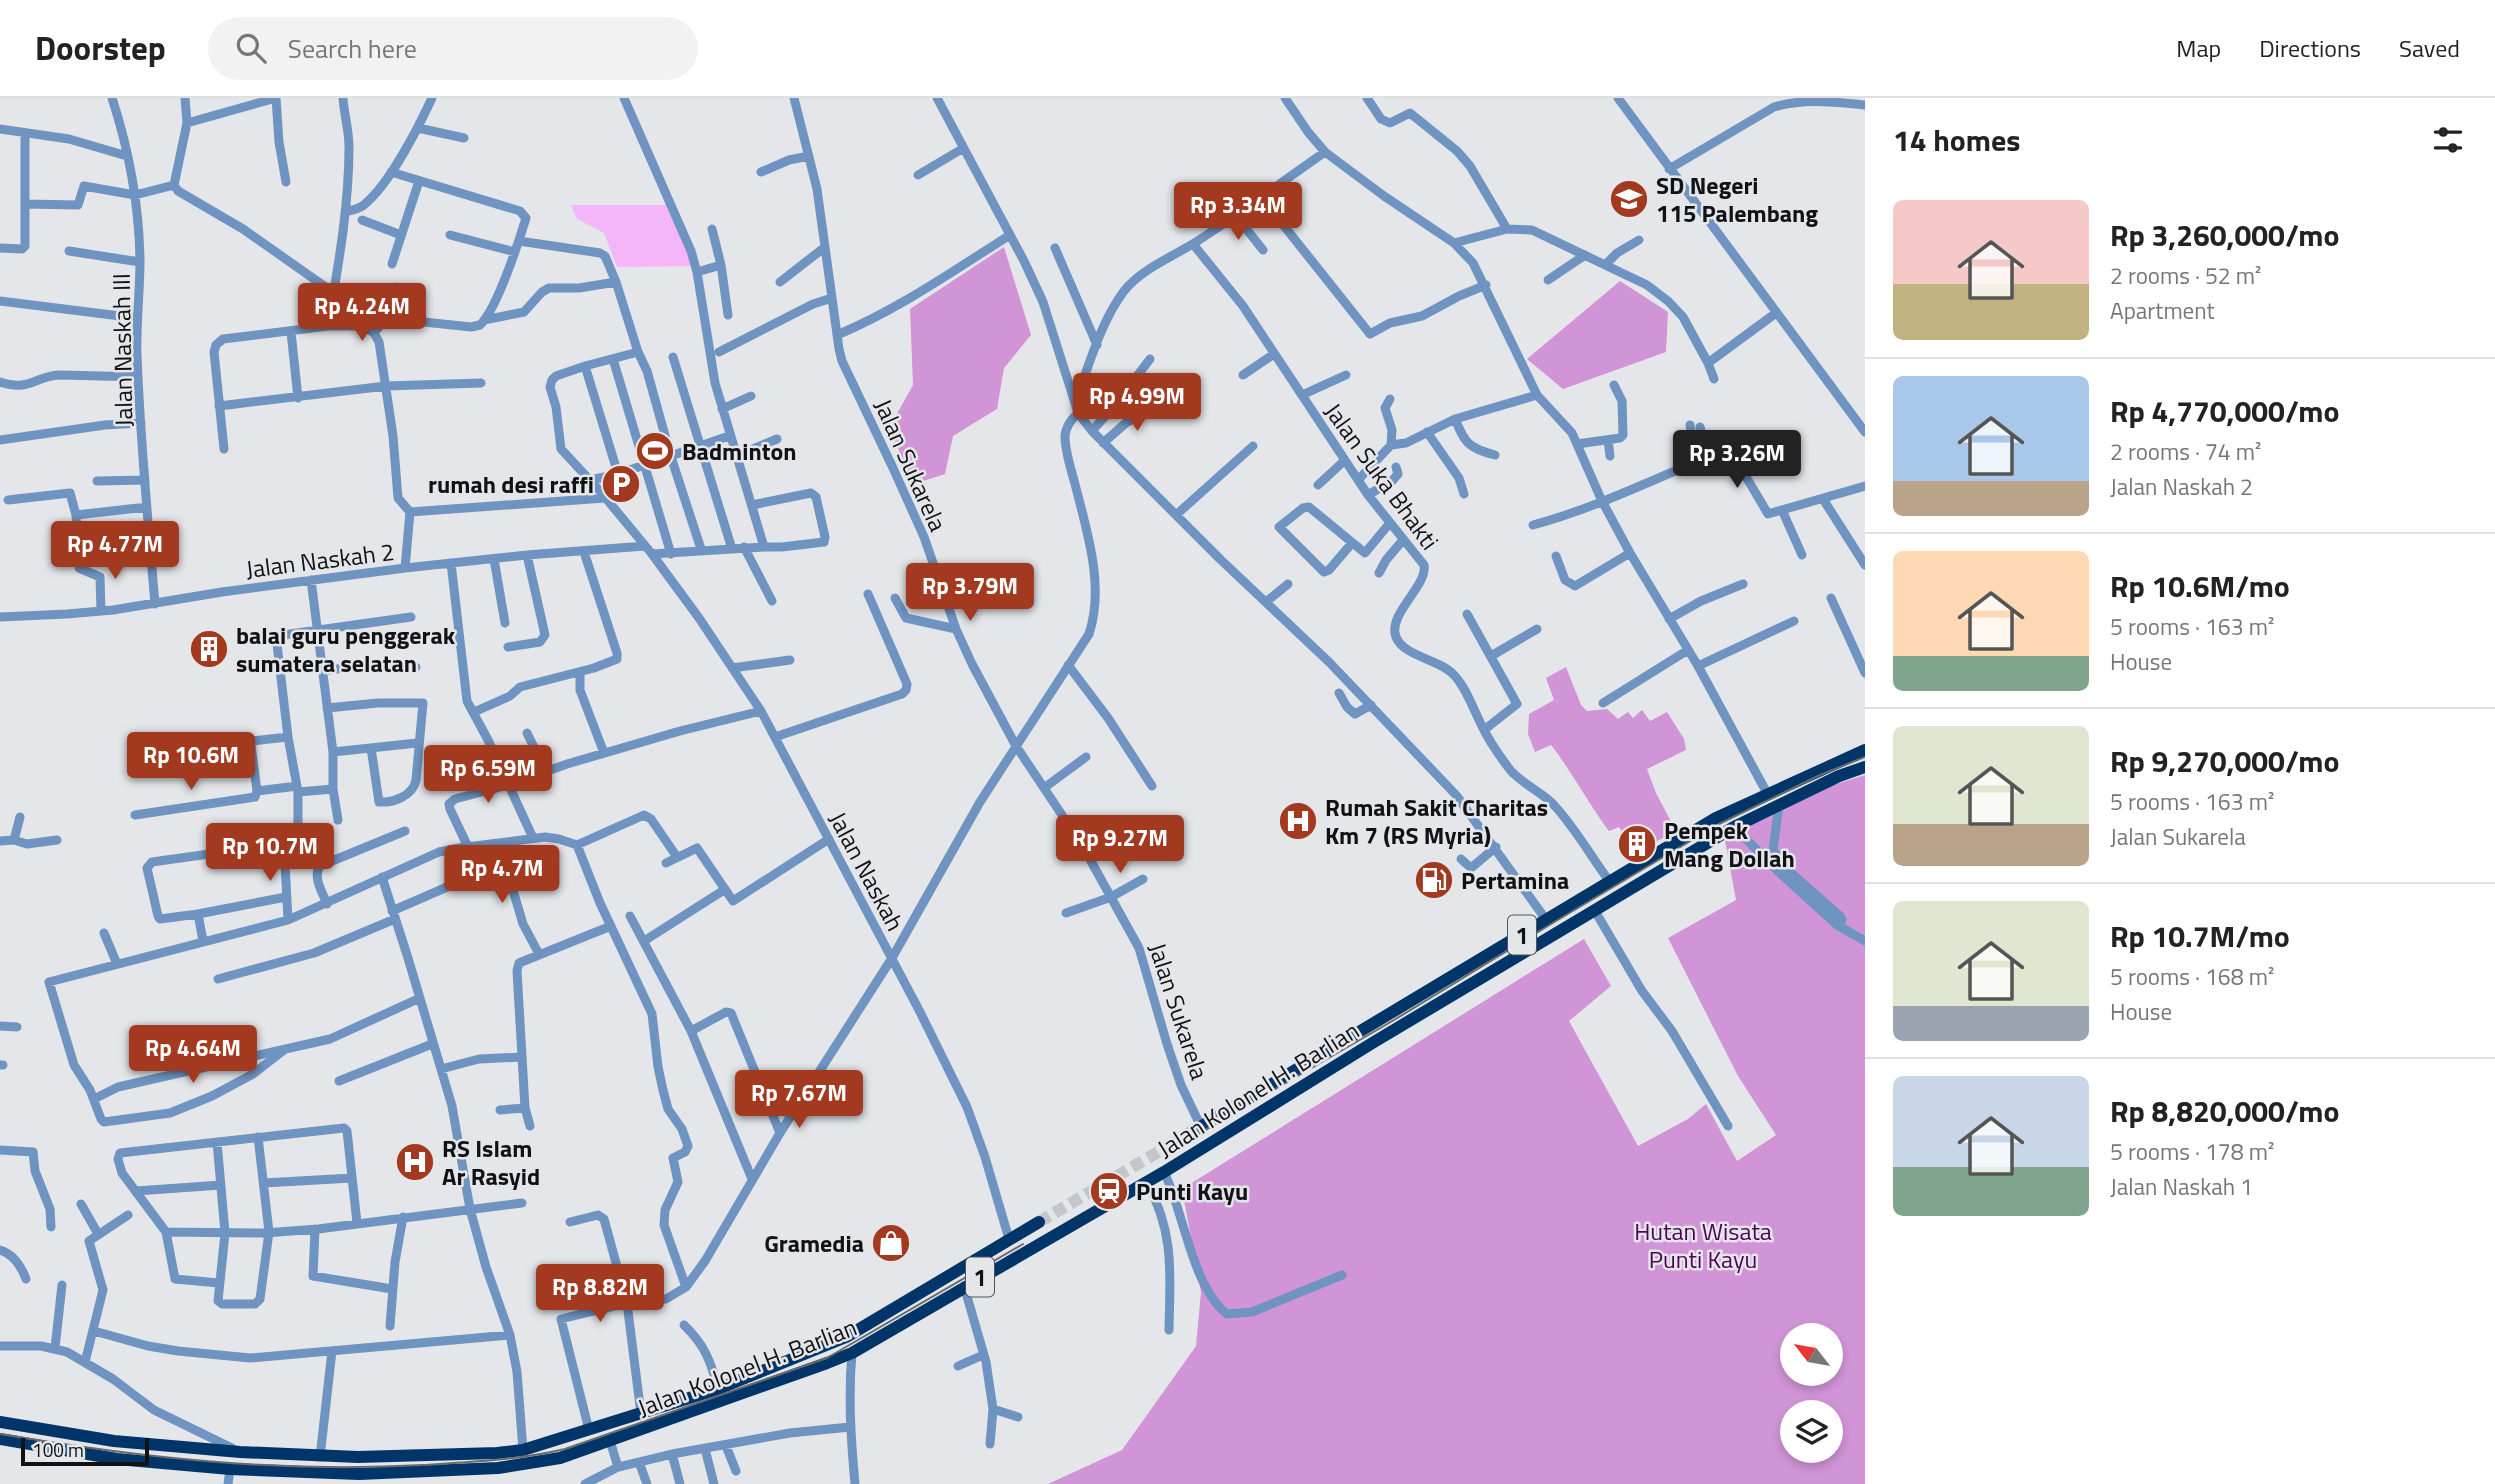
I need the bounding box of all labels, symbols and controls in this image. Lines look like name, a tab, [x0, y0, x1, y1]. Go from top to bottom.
search box	[208, 17, 698, 80]
text: Doorstep	[35, 23, 166, 73]
icon: search	[232, 29, 270, 67]
text: Search here	[288, 29, 417, 68]
text: Map	[2176, 30, 2221, 66]
text: Directions	[2259, 30, 2361, 66]
text: Saved	[2399, 30, 2460, 66]
text: 14 homes	[1893, 117, 2020, 163]
icon: filters	[2429, 121, 2467, 159]
place label: SD Negeri 115 Palembang	[1656, 167, 1818, 231]
school or university icon: SD Negeri 115 Palembang	[1608, 178, 1650, 220]
pin: Rp 3.34M	[1166, 183, 1310, 242]
text: Rp 3.34M	[1190, 187, 1286, 222]
text: Rp 3,260,000/mo	[2110, 212, 2339, 258]
icon: home	[1949, 228, 2033, 312]
text: 2 rooms · 52 m²	[2110, 258, 2261, 293]
street label: Jalan Naskah III	[103, 273, 141, 427]
pin: Rp 4.24M	[290, 284, 434, 343]
text: Rp 4.24M	[314, 288, 410, 323]
text: Apartment	[2110, 293, 2215, 328]
pin: Rp 4.99M	[1065, 374, 1209, 433]
text: Rp 4.99M	[1089, 378, 1185, 413]
text: Rp 4,770,000/mo	[2110, 388, 2339, 434]
street label: Jalan Sukarela	[866, 393, 956, 537]
street label: Jalan Suka Bhakti	[1316, 395, 1448, 557]
icon: home	[1949, 404, 2033, 488]
sports icon: Badminton	[634, 430, 676, 472]
pin: Rp 3.26M	[1665, 430, 1809, 490]
place label: Badminton	[682, 433, 796, 469]
text: 2 rooms · 74 m²	[2110, 434, 2261, 469]
text: Rp 3.26M	[1689, 435, 1785, 470]
parking icon: rumah desi raffi	[600, 463, 642, 505]
place label: rumah desi raffi	[428, 466, 594, 502]
text: Jalan Naskah 2	[2110, 469, 2253, 504]
pin: Rp 4.77M	[43, 522, 187, 581]
text: Rp 4.77M	[67, 526, 163, 561]
street label: Jalan Naskah 2	[244, 533, 396, 587]
text: Rp 10.6M/mo	[2110, 563, 2290, 609]
pin: Rp 3.79M	[898, 564, 1042, 623]
text: Rp 3.79M	[922, 568, 1018, 603]
icon: home	[1949, 579, 2033, 663]
text: 5 rooms · 163 m²	[2110, 609, 2274, 644]
place label: balai guru penggerak sumatera selatan	[236, 617, 456, 681]
building icon: balai guru penggerak sumatera selatan	[188, 628, 230, 670]
text: House	[2110, 644, 2172, 679]
pin: Rp 10.6M	[119, 732, 263, 792]
text: Rp 10.6M	[143, 737, 239, 772]
text: Rp 9,270,000/mo	[2110, 738, 2339, 784]
pin: Rp 6.59M	[416, 746, 560, 805]
text: Rp 6.59M	[440, 750, 536, 785]
icon: home	[1949, 754, 2033, 838]
text: 5 rooms · 163 m²	[2110, 784, 2274, 819]
place label: Rumah Sakit Charitas Km 7 (RS Myria)	[1325, 789, 1548, 853]
hospital icon: Rumah Sakit Charitas Km 7 (RS Myria)	[1277, 800, 1319, 842]
street label: Jalan Naskah	[820, 805, 914, 937]
place label: Pempek Mang Dollah	[1664, 812, 1795, 876]
pin: Rp 9.27M	[1048, 816, 1192, 875]
text: Jalan Sukarela	[2110, 819, 2246, 854]
text: Rp 9.27M	[1072, 820, 1168, 855]
building icon: Pempek Mang Dollah	[1616, 823, 1658, 865]
pin: Rp 10.7M	[198, 824, 342, 883]
text: Rp 10.7M	[222, 828, 318, 863]
pin: Rp 4.7M	[437, 846, 567, 905]
text: Rp 4.7M	[460, 850, 544, 885]
fuel station icon: Pertamina	[1413, 859, 1455, 901]
place label: Pertamina	[1461, 862, 1569, 898]
text: Rp 10.7M/mo	[2110, 913, 2290, 959]
road number: 1	[1508, 916, 1536, 954]
icon: home	[1949, 929, 2033, 1013]
street label: Jalan Sukarela	[1140, 938, 1218, 1084]
text: 5 rooms · 168 m²	[2110, 959, 2274, 994]
text: House	[2110, 994, 2172, 1029]
street label: Jalan Kolonel H. Barlian	[1150, 1012, 1366, 1166]
pin: Rp 4.64M	[121, 1026, 265, 1085]
text: Rp 4.64M	[145, 1030, 241, 1065]
pin: Rp 7.67M	[727, 1070, 871, 1130]
text: Rp 7.67M	[751, 1075, 847, 1110]
text: Rp 8,820,000/mo	[2110, 1088, 2339, 1134]
icon: home	[1949, 1104, 2033, 1188]
place label: RS Islam Ar Rasyid	[442, 1130, 540, 1194]
text: 5 rooms · 178 m²	[2110, 1134, 2274, 1169]
hospital icon: RS Islam Ar Rasyid	[394, 1141, 436, 1183]
text: Jalan Naskah 1	[2110, 1169, 2253, 1204]
station icon: Punti Kayu	[1088, 1170, 1130, 1212]
place label: Punti Kayu	[1136, 1173, 1248, 1209]
park label: Hutan Wisata Punti Kayu	[1634, 1213, 1772, 1277]
shop icon: Gramedia	[870, 1222, 912, 1264]
place label: Gramedia	[764, 1225, 864, 1261]
road number: 1	[966, 1258, 994, 1296]
pin: Rp 8.82M	[528, 1264, 672, 1324]
text: Rp 8.82M	[552, 1269, 648, 1304]
street label: Jalan Kolonel H. Barlian	[632, 1309, 862, 1425]
north arrow	[1780, 1323, 1843, 1386]
map controls	[1780, 1323, 1843, 1463]
button: layers	[1780, 1400, 1843, 1463]
scale bar	[21, 1435, 149, 1467]
text: 100 m	[32, 1435, 84, 1464]

